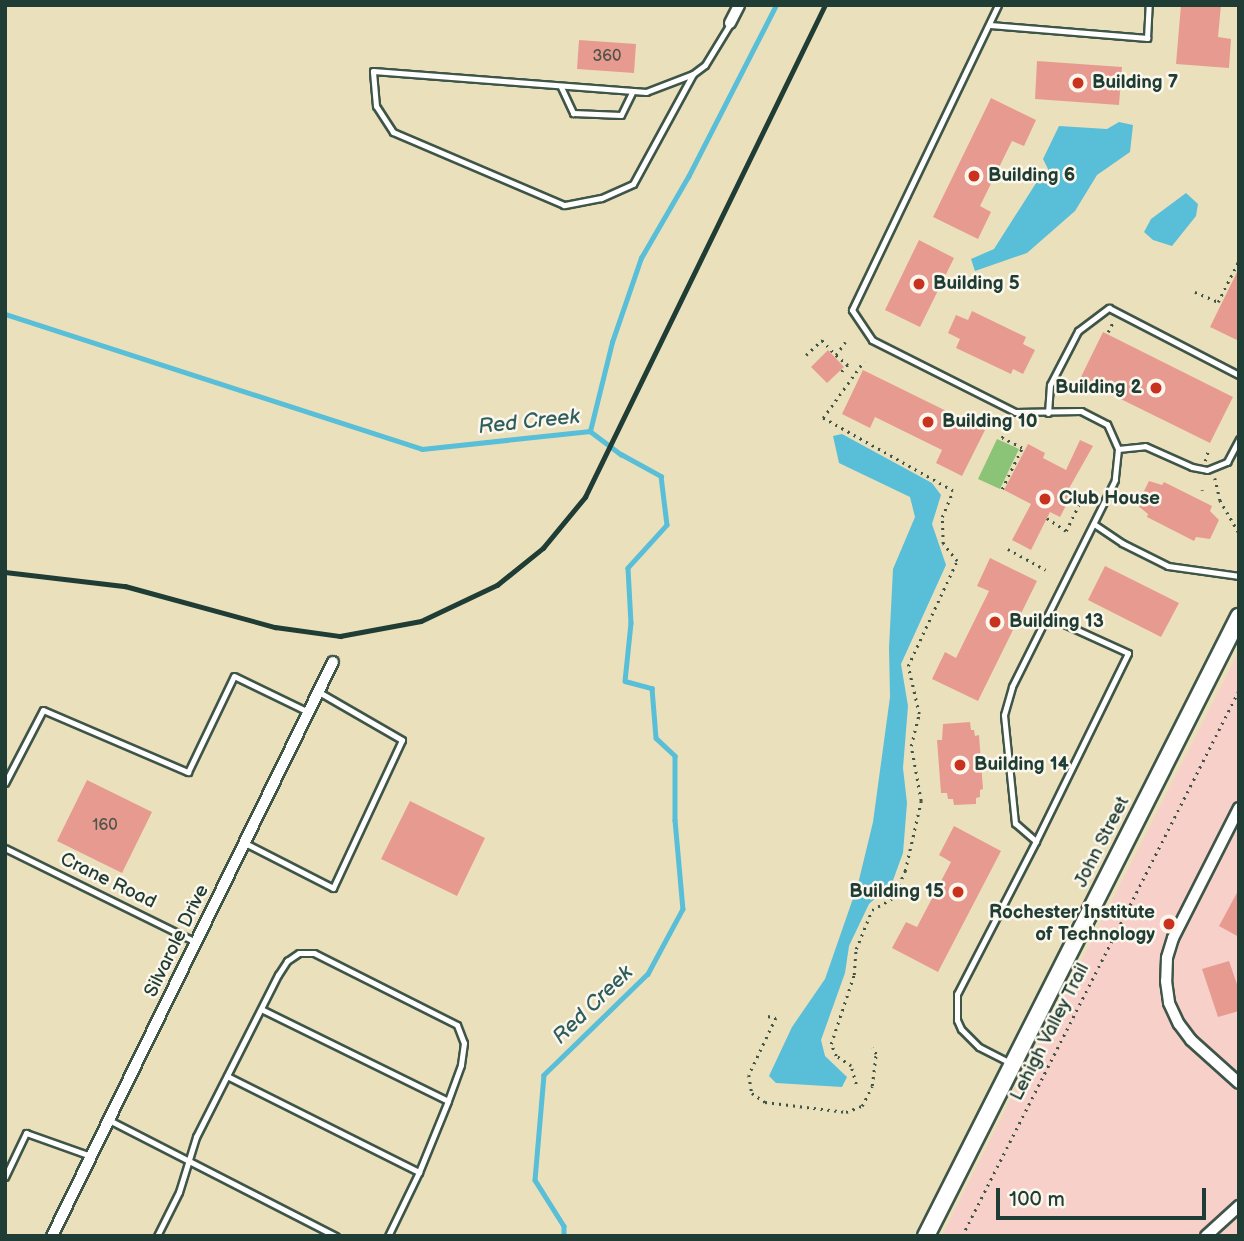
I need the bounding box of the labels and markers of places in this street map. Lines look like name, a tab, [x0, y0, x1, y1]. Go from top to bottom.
place label: Building 7	[1092, 72, 1178, 94]
marker: Building 7	[1070, 75, 1086, 91]
place label: Building 6	[988, 165, 1075, 187]
marker: Building 6	[966, 168, 982, 184]
place label: Building 5	[933, 273, 1020, 295]
marker: Building 5	[911, 276, 927, 292]
place label: Building 2	[1055, 377, 1142, 399]
marker: Building 2	[1148, 380, 1164, 396]
place label: Building 10	[942, 411, 1038, 433]
marker: Building 10	[920, 414, 936, 430]
place label: Club House	[1059, 488, 1160, 510]
marker: Club House	[1037, 491, 1053, 507]
place label: Building 13	[1009, 611, 1104, 633]
marker: Building 13	[987, 614, 1003, 630]
place label: Building 14	[974, 754, 1069, 776]
marker: Building 14	[952, 757, 968, 773]
place label: Building 15	[849, 881, 944, 903]
marker: Building 15	[950, 884, 966, 900]
place label: Rochester Institute of Technology	[989, 902, 1155, 946]
marker: Rochester Institute of Technology	[1161, 916, 1177, 932]

